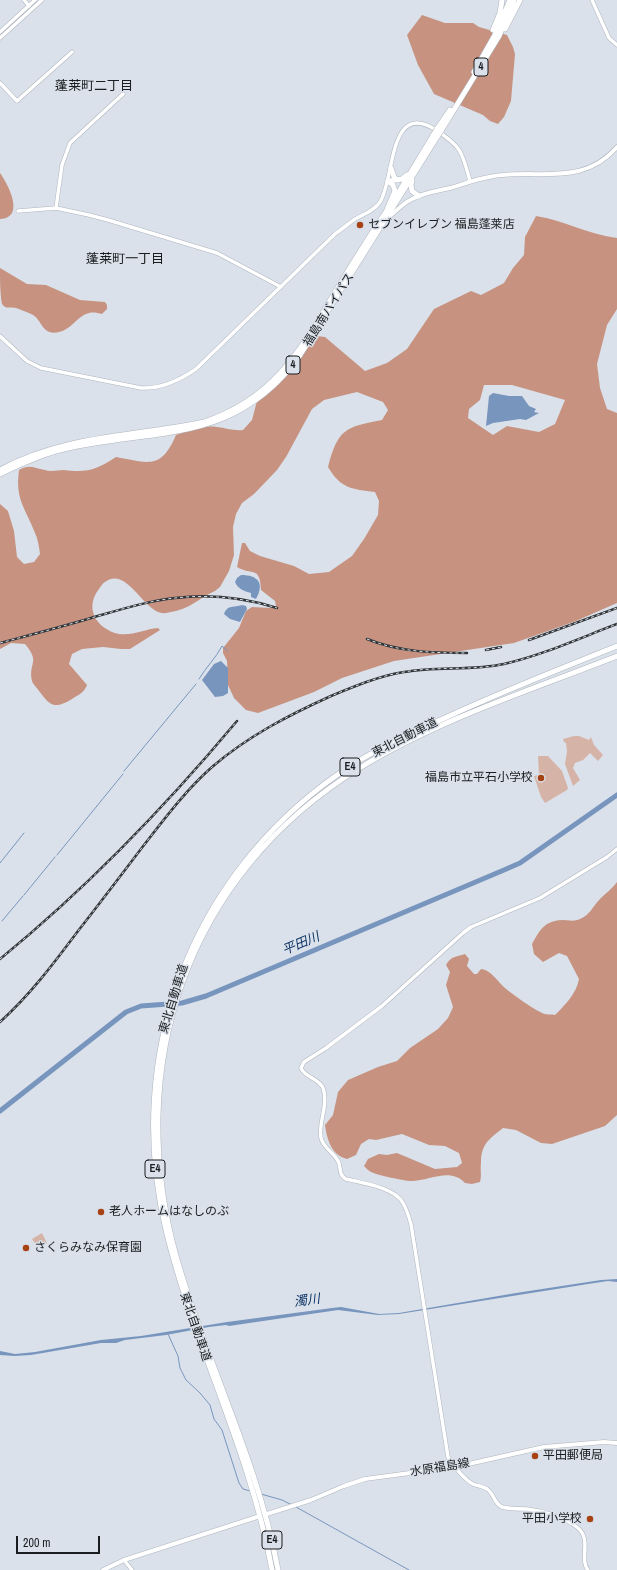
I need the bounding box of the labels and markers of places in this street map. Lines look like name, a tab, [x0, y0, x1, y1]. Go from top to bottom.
place label: セブンイレブン 福島蓬莱店	[368, 218, 515, 232]
marker: セブンイレブン 福島蓬莱店	[355, 220, 365, 230]
place label: 福島市立平石小学校	[425, 771, 533, 785]
marker: 福島市立平石小学校	[536, 773, 546, 783]
place label: 老人ホームはなしのぶ	[109, 1205, 229, 1219]
marker: 老人ホームはなしのぶ	[96, 1207, 106, 1217]
place label: さくらみなみ保育園	[34, 1241, 142, 1255]
marker: さくらみなみ保育園	[21, 1243, 31, 1253]
place label: 平田郵便局	[543, 1449, 603, 1463]
marker: 平田郵便局	[530, 1451, 540, 1461]
place label: 平田小学校	[522, 1512, 582, 1526]
marker: 平田小学校	[585, 1514, 595, 1524]

